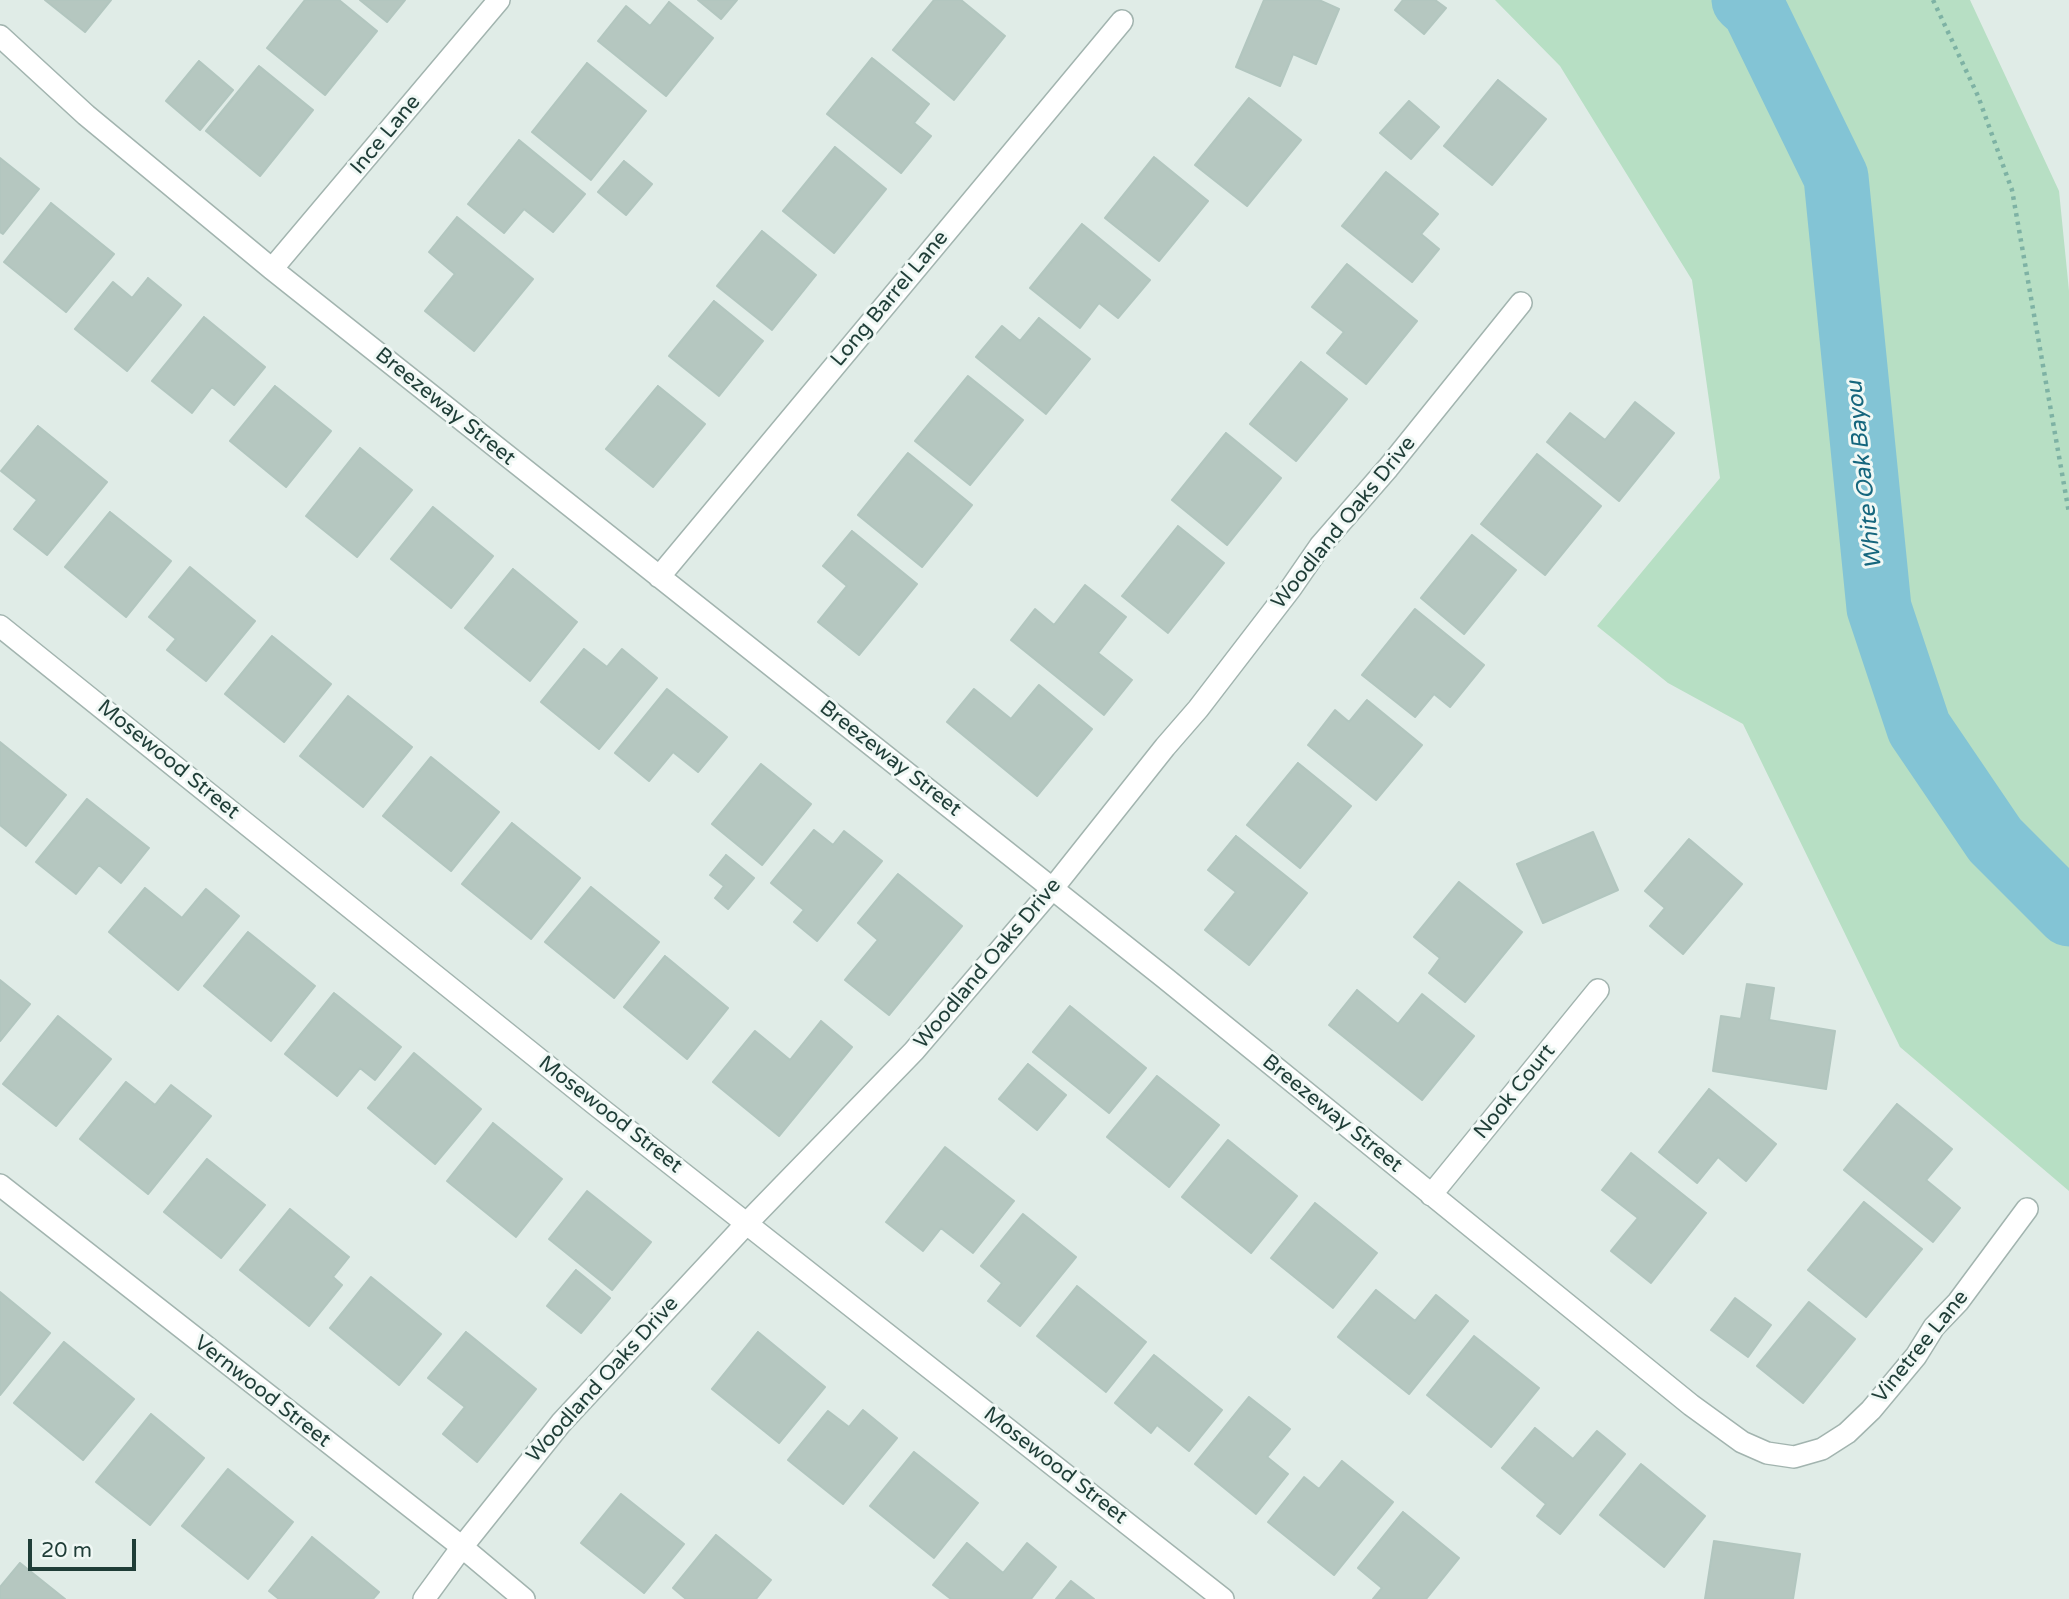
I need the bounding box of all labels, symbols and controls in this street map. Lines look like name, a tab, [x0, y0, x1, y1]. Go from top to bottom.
street label: Ince Lane	[346, 90, 426, 180]
street label: Long Barrel Lane	[826, 226, 954, 372]
street label: Breezeway Street	[370, 343, 520, 471]
water label: White Oak Bayou	[1841, 379, 1889, 571]
street label: Woodland Oaks Drive	[1267, 432, 1421, 614]
street label: Mosewood Street	[92, 695, 244, 825]
street label: Breezeway Street	[814, 696, 966, 822]
street label: Woodland Oaks Drive	[909, 874, 1067, 1054]
street label: Nook Court	[1469, 1039, 1561, 1145]
street label: Breezeway Street	[1257, 1050, 1407, 1178]
street label: Mosewood Street	[533, 1051, 687, 1179]
street label: Vinetree Lane	[1868, 1286, 1974, 1408]
street label: Woodland Oaks Drive	[522, 1292, 684, 1468]
street label: Vernwood Street	[189, 1331, 335, 1453]
street label: Mosewood Street	[978, 1402, 1132, 1530]
scale bar	[32, 1526, 140, 1570]
text: 20 m	[41, 1538, 92, 1563]

